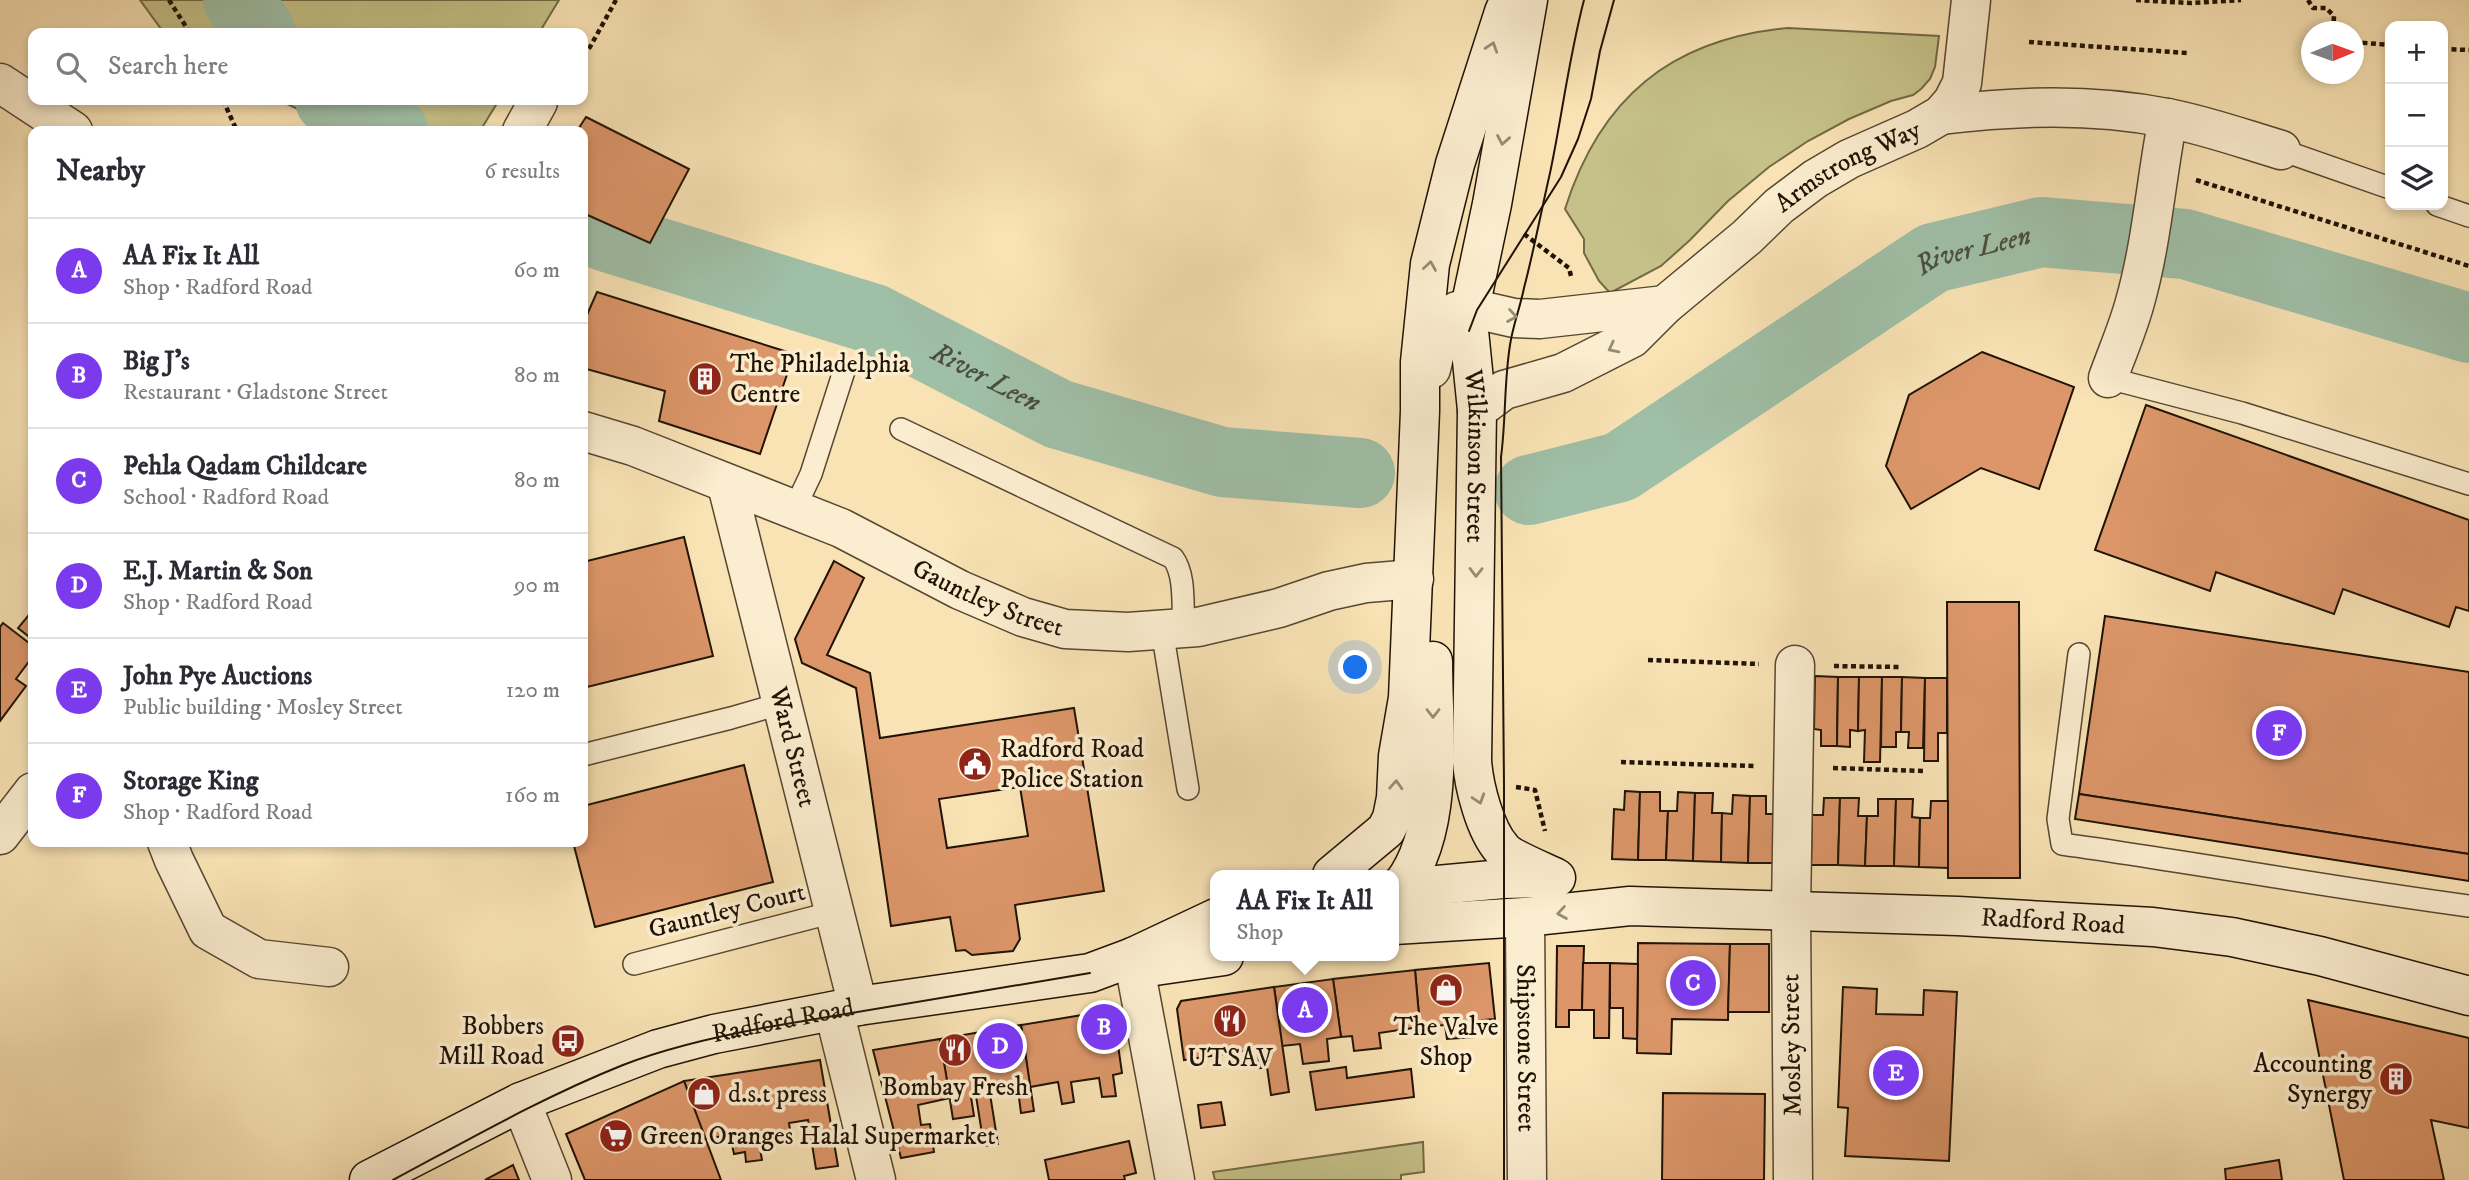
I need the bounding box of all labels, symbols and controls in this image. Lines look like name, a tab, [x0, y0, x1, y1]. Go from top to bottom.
north arrow	[2301, 21, 2364, 84]
map controls	[2385, 21, 2448, 210]
button: +	[2385, 21, 2448, 84]
search box	[28, 28, 588, 105]
one-way arrow	[1484, 42, 1498, 54]
icon: search	[52, 48, 90, 86]
text: Search here	[108, 50, 228, 83]
button: −	[2385, 84, 2448, 147]
street label: Armstrong Way	[1768, 113, 1926, 220]
one-way arrow	[1496, 134, 1511, 146]
button: layers	[2385, 147, 2448, 210]
text: Nearby	[56, 153, 145, 190]
text: 6 results	[484, 157, 560, 186]
water label: River Leen	[1907, 218, 2035, 283]
text: AA Fix It All	[123, 240, 259, 273]
text: A	[72, 256, 86, 285]
text: 60 m	[513, 256, 560, 285]
one-way arrow	[1422, 260, 1437, 272]
text: Shop · Radford Road	[123, 273, 313, 302]
one-way arrow	[1506, 309, 1518, 324]
water label: River Leen	[924, 334, 1047, 420]
one-way arrow	[1608, 340, 1620, 353]
text: Big J's	[123, 345, 190, 378]
place label: The Philadelphia Centre	[730, 348, 910, 411]
building icon: The Philadelphia Centre	[686, 360, 724, 398]
text: B	[72, 361, 86, 390]
text: 80 m	[514, 361, 560, 390]
street label: Wilkinson Street	[1456, 367, 1494, 543]
text: Restaurant · Gladstone Street	[123, 378, 388, 407]
text: Pehla Qadam Childcare	[123, 450, 367, 483]
text: C	[71, 466, 87, 495]
text: 80 m	[514, 466, 560, 495]
text: School · Radford Road	[123, 483, 329, 512]
street label: Gauntley Street	[907, 551, 1067, 644]
text: E.J. Martin & Son	[123, 555, 313, 588]
one-way arrow	[1468, 567, 1484, 578]
text: D	[70, 571, 88, 600]
text: 90 m	[514, 571, 560, 600]
text: Shop · Radford Road	[123, 588, 313, 617]
your location	[1338, 650, 1372, 684]
text: John Pye Auctions	[123, 660, 312, 693]
text: E	[71, 676, 87, 705]
text: 120 m	[506, 676, 560, 705]
street label: Ward Street	[762, 682, 824, 811]
text: Public building · Mosley Street	[123, 693, 403, 722]
pin: F	[2256, 707, 2302, 759]
one-way arrow	[1425, 708, 1441, 719]
place label: Radford Road Police Station	[1000, 733, 1144, 796]
public building icon: Radford Road Police Station	[956, 745, 994, 783]
text: Storage King	[123, 765, 258, 798]
one-way arrow	[1389, 779, 1404, 790]
text: F	[72, 781, 86, 810]
text: 160 m	[505, 781, 560, 810]
one-way arrow	[1471, 792, 1485, 804]
text: Shop · Radford Road	[123, 798, 313, 827]
popup	[1210, 870, 1399, 961]
street label: Gauntley Court	[645, 876, 809, 946]
text: AA Fix It All	[1236, 885, 1373, 918]
street label: Radford Road	[1980, 901, 2126, 942]
one-way arrow	[1556, 905, 1568, 920]
text: Shop	[1236, 918, 1283, 947]
pin: C	[1670, 957, 1716, 1009]
street label: Shipstone Street	[1509, 964, 1543, 1132]
shop icon: The Valve Shop	[1427, 971, 1465, 1009]
street label: Mosley Street	[1774, 973, 1810, 1117]
pin: A	[1282, 984, 1328, 1036]
street label: Radford Road	[709, 991, 857, 1051]
pin: B	[1081, 1001, 1127, 1053]
restaurant icon: UTSAV	[1211, 1002, 1249, 1040]
place label: Bobbers Mill Road	[439, 1010, 544, 1073]
place label: The Valve Shop	[1393, 1011, 1499, 1074]
pin: D	[977, 1020, 1023, 1072]
bus stop icon: Bobbers Mill Road	[549, 1022, 587, 1060]
restaurant icon: Bombay Fresh	[936, 1031, 974, 1069]
place label: UTSAV	[1187, 1042, 1273, 1075]
pin: E	[1873, 1047, 1919, 1099]
place label: Accounting Synergy	[2253, 1048, 2373, 1111]
building icon: Accounting Synergy	[2377, 1060, 2415, 1098]
place label: Bombay Fresh	[882, 1071, 1029, 1104]
shop icon: d.s.t press	[685, 1075, 723, 1113]
place label: d.s.t press	[728, 1078, 827, 1111]
supermarket icon: Green Oranges Halal Supermarket	[597, 1117, 635, 1155]
place label: Green Oranges Halal Supermarket	[640, 1120, 996, 1153]

